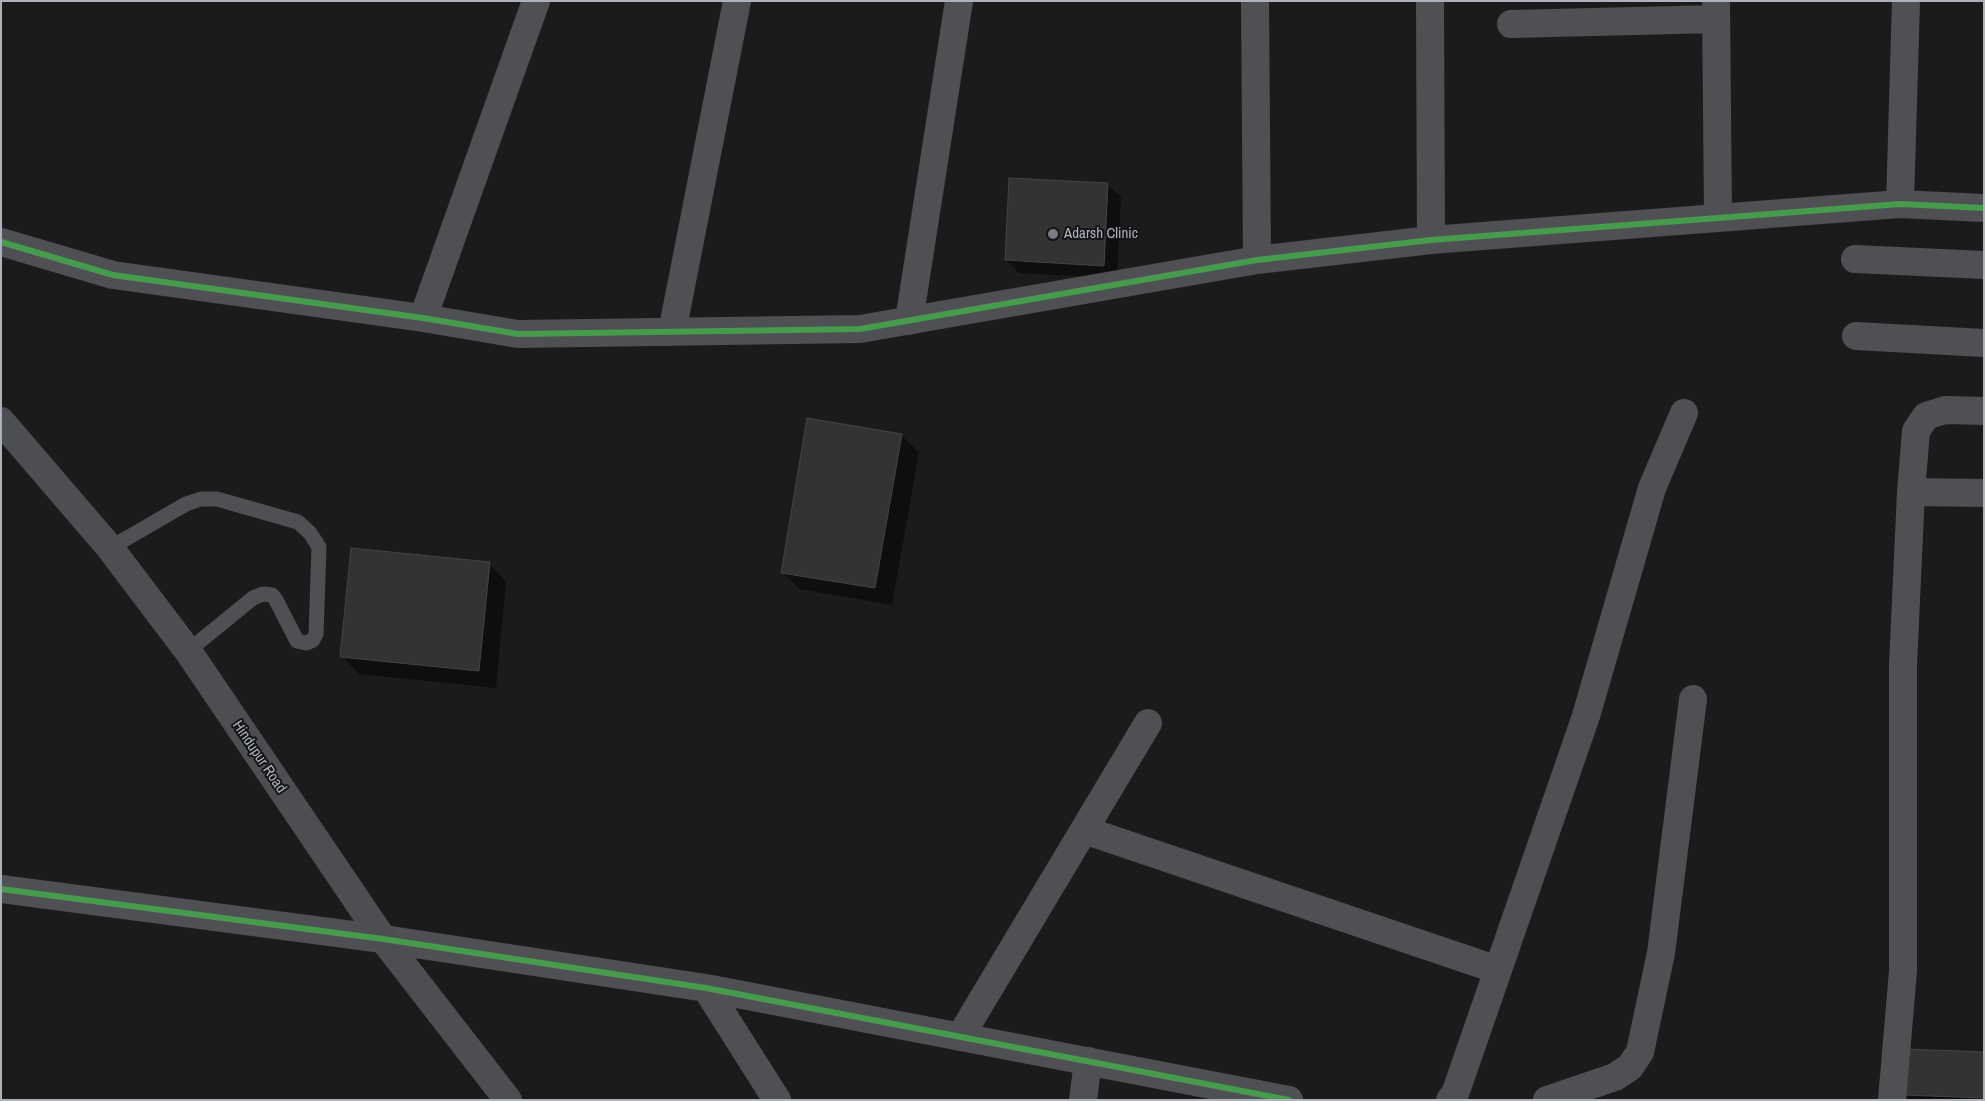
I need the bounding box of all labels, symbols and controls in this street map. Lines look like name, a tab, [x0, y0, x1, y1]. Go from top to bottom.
place label: Adarsh Clinic	[1064, 225, 1138, 243]
marker: Adarsh Clinic	[1046, 227, 1060, 241]
street label: Hindupur Road	[228, 717, 290, 797]

